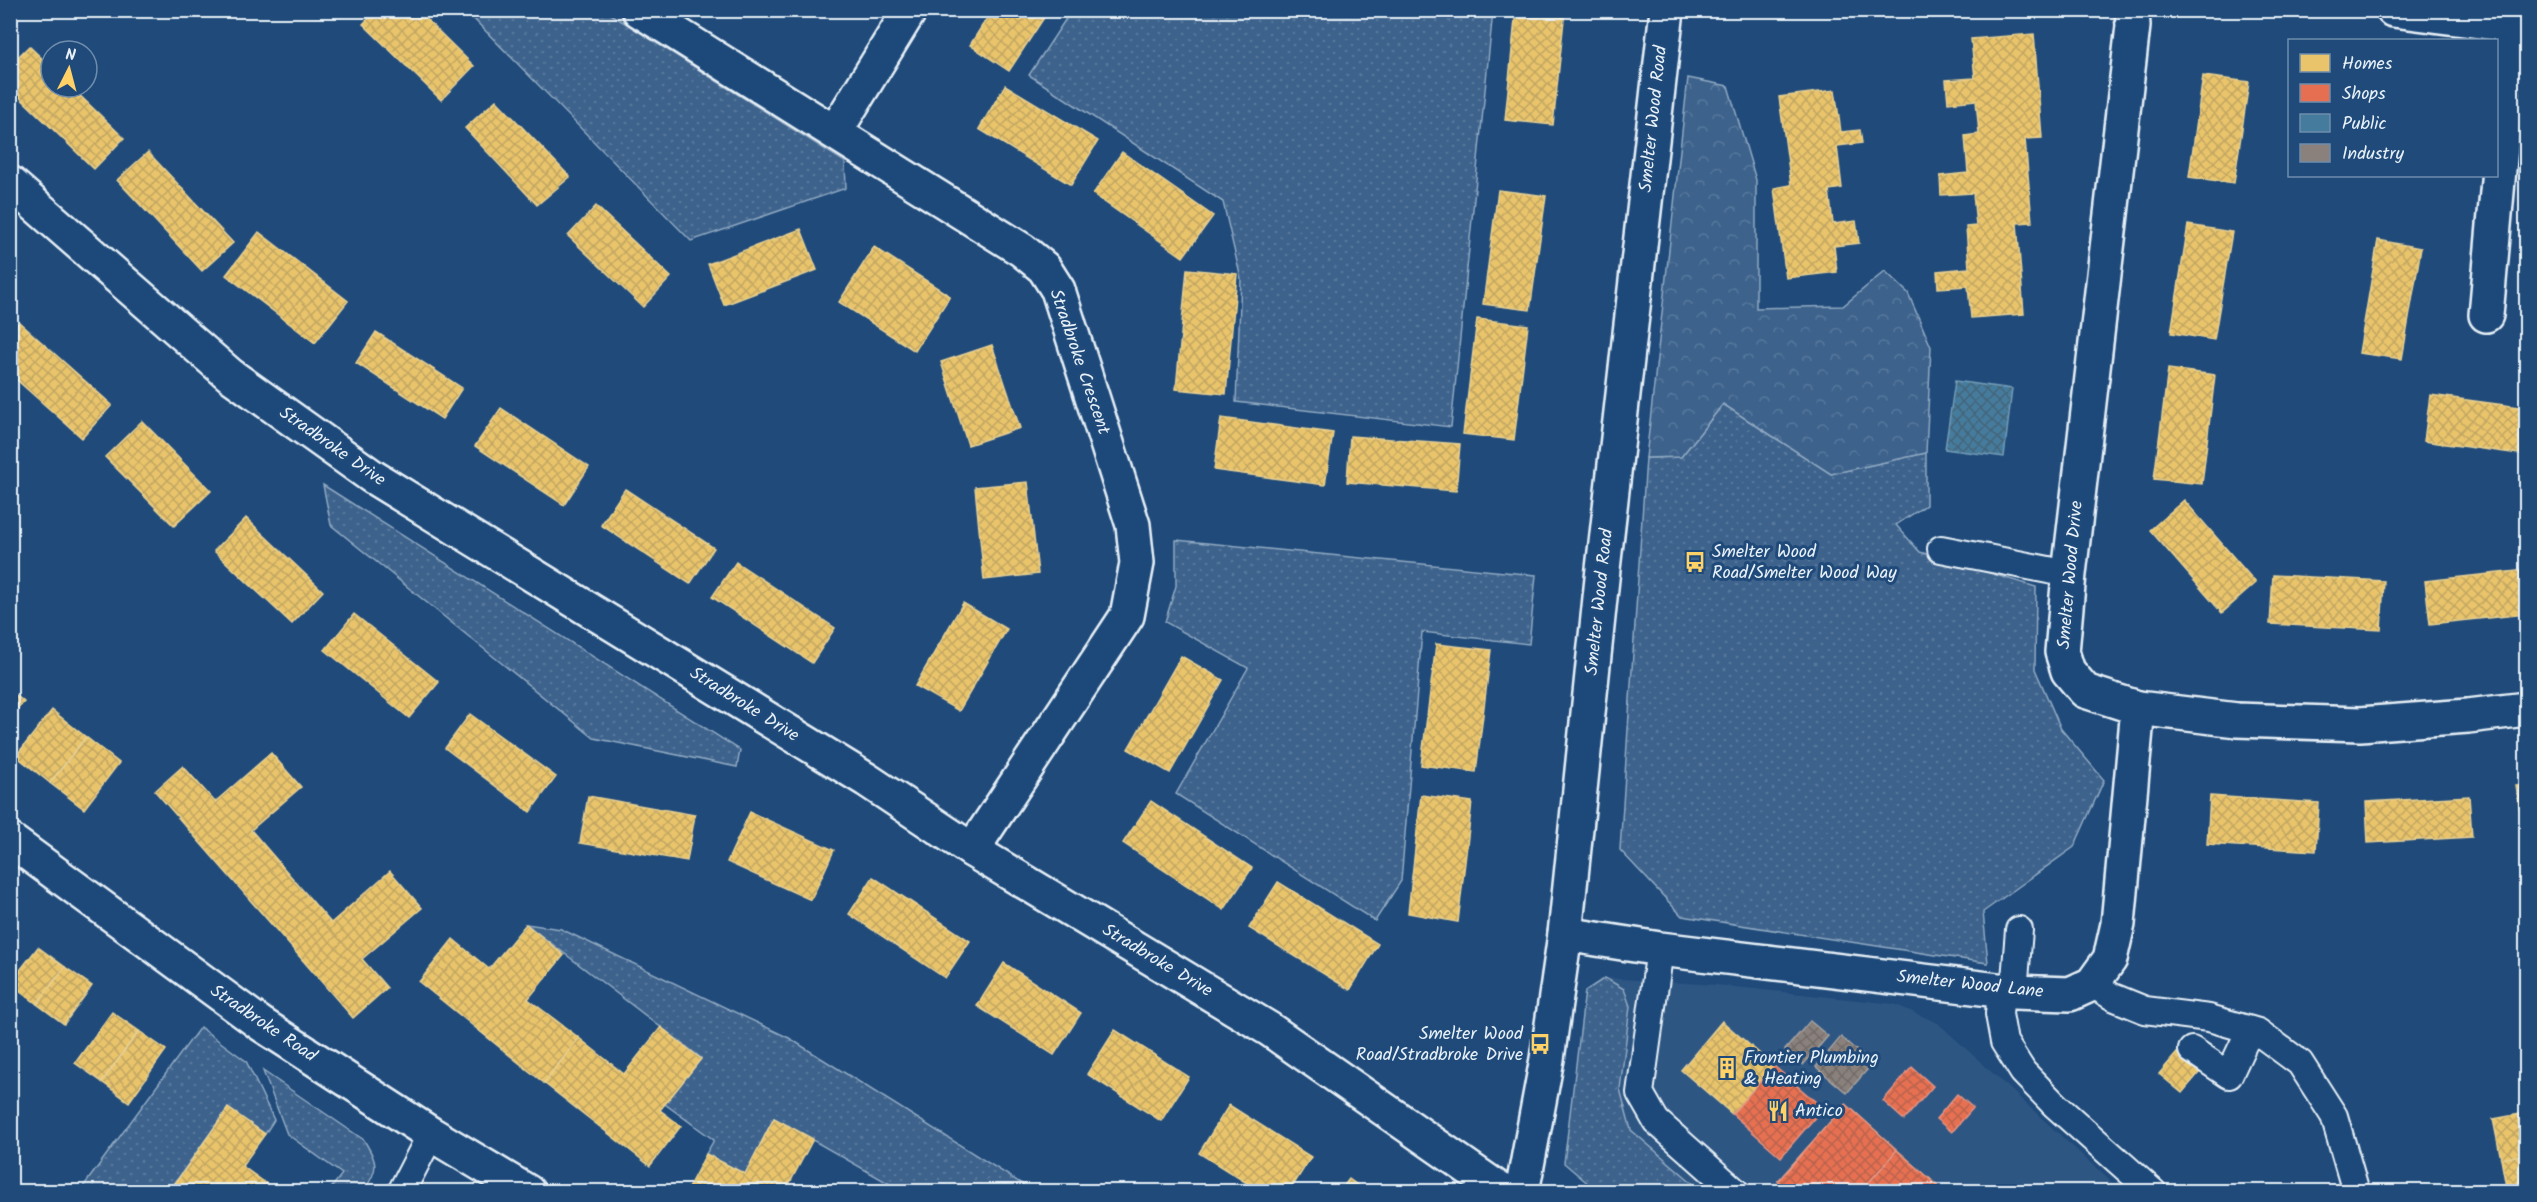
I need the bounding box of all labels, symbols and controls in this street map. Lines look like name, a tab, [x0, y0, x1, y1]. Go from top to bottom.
north arrow	[39, 39, 99, 99]
legend	[2288, 39, 2498, 177]
text: N	[64, 43, 77, 69]
street label: Smelter Wood Road	[1632, 43, 1676, 194]
text: Homes	[2342, 50, 2393, 79]
text: Shops	[2342, 80, 2386, 109]
text: Public	[2342, 110, 2387, 139]
text: Industry	[2342, 140, 2404, 169]
street label: Stradbroke Crescent	[1040, 285, 1118, 440]
street label: Stradbroke Drive	[273, 399, 391, 495]
street label: Smelter Wood Drive	[2050, 500, 2092, 650]
street label: Smelter Wood Road	[1578, 526, 1622, 677]
place label: Smelter Wood Road/Smelter Wood Way	[1712, 538, 1897, 588]
bus stop icon: Smelter Wood Road/Smelter Wood Way	[1683, 550, 1707, 574]
street label: Stradbroke Drive	[683, 660, 805, 750]
street label: Stradbroke Drive	[1096, 916, 1218, 1006]
street label: Smelter Wood Lane	[1895, 963, 2045, 1007]
street label: Stradbroke Road	[204, 977, 323, 1071]
place label: Smelter Wood Road/Stradbroke Drive	[1356, 1020, 1524, 1070]
bus stop icon: Smelter Wood Road/Stradbroke Drive	[1528, 1032, 1552, 1056]
place label: Frontier Plumbing & Heating	[1744, 1044, 1879, 1094]
building icon: Frontier Plumbing & Heating	[1715, 1056, 1739, 1080]
place label: Antico	[1795, 1097, 1843, 1126]
restaurant icon: Antico	[1766, 1099, 1790, 1123]

